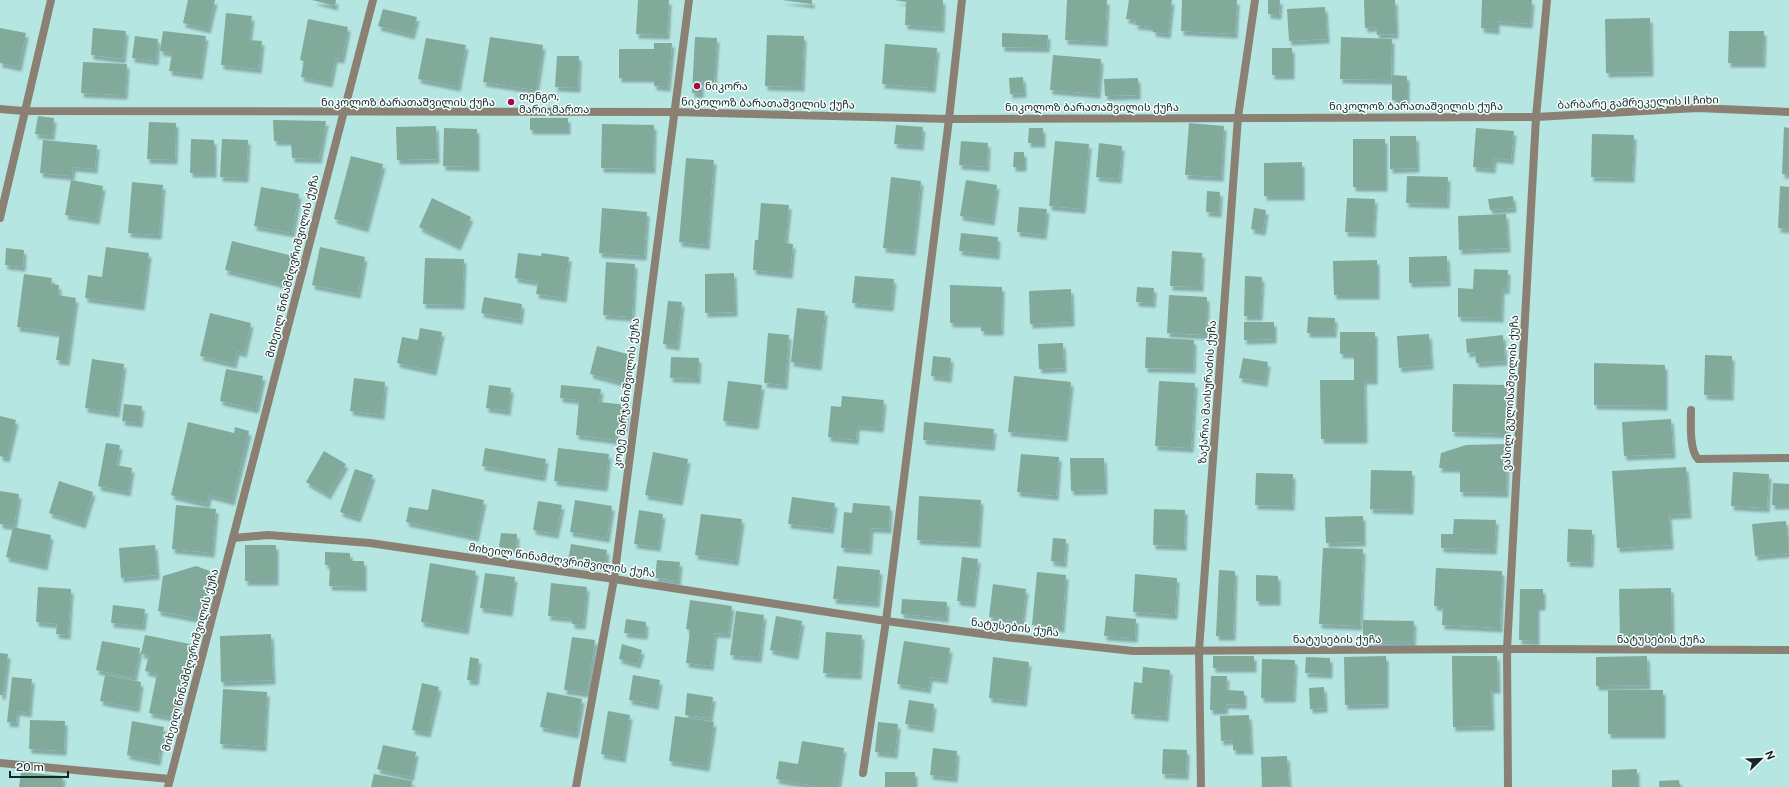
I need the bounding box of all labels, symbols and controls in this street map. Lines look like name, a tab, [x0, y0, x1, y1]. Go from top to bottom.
place label: ნიკორა	[705, 80, 748, 93]
marker: ნიკორა	[692, 81, 702, 91]
place label: თენგო, მარი, მართა	[519, 90, 589, 115]
street label: ბარბარე გამრეკელის II ჩიხი	[1557, 93, 1719, 112]
street label: ნიკოლოზ ბარათაშვილის ქუჩა	[681, 95, 855, 112]
street label: ნიკოლოზ ბარათაშვილის ქუჩა	[321, 96, 495, 109]
marker: თენგო, მარი, მართა	[506, 97, 516, 107]
street label: ნიკოლოზ ბარათაშვილის ქუჩა	[1329, 100, 1503, 113]
street label: ნიკოლოზ ბარათაშვილის ქუჩა	[1005, 101, 1179, 114]
street label: მიხეილ წინამძღვრიშვილის ქუჩა	[263, 173, 322, 359]
street label: ვასილ გულისაშვილის ქუჩა	[1500, 315, 1521, 471]
street label: კოტე მარჯანიშვილის ქუჩა	[611, 317, 642, 469]
street label: ზაქარია მაისურაძის ქუჩა	[1196, 320, 1219, 464]
street label: მიხეილ წინამძღვრიშვილის ქუჩა	[468, 541, 656, 580]
street label: მიხეილ წინამძღვრიშვილის ქუჩა	[160, 567, 221, 753]
street label: ნატუსების ქუჩა	[970, 616, 1060, 639]
street label: ნატუსების ქუჩა	[1293, 633, 1381, 646]
street label: ნატუსების ქუჩა	[1617, 633, 1705, 646]
north arrow	[1741, 739, 1781, 779]
text: N	[1763, 749, 1777, 761]
scale bar	[10, 753, 68, 779]
text: 20 m	[16, 760, 44, 774]

